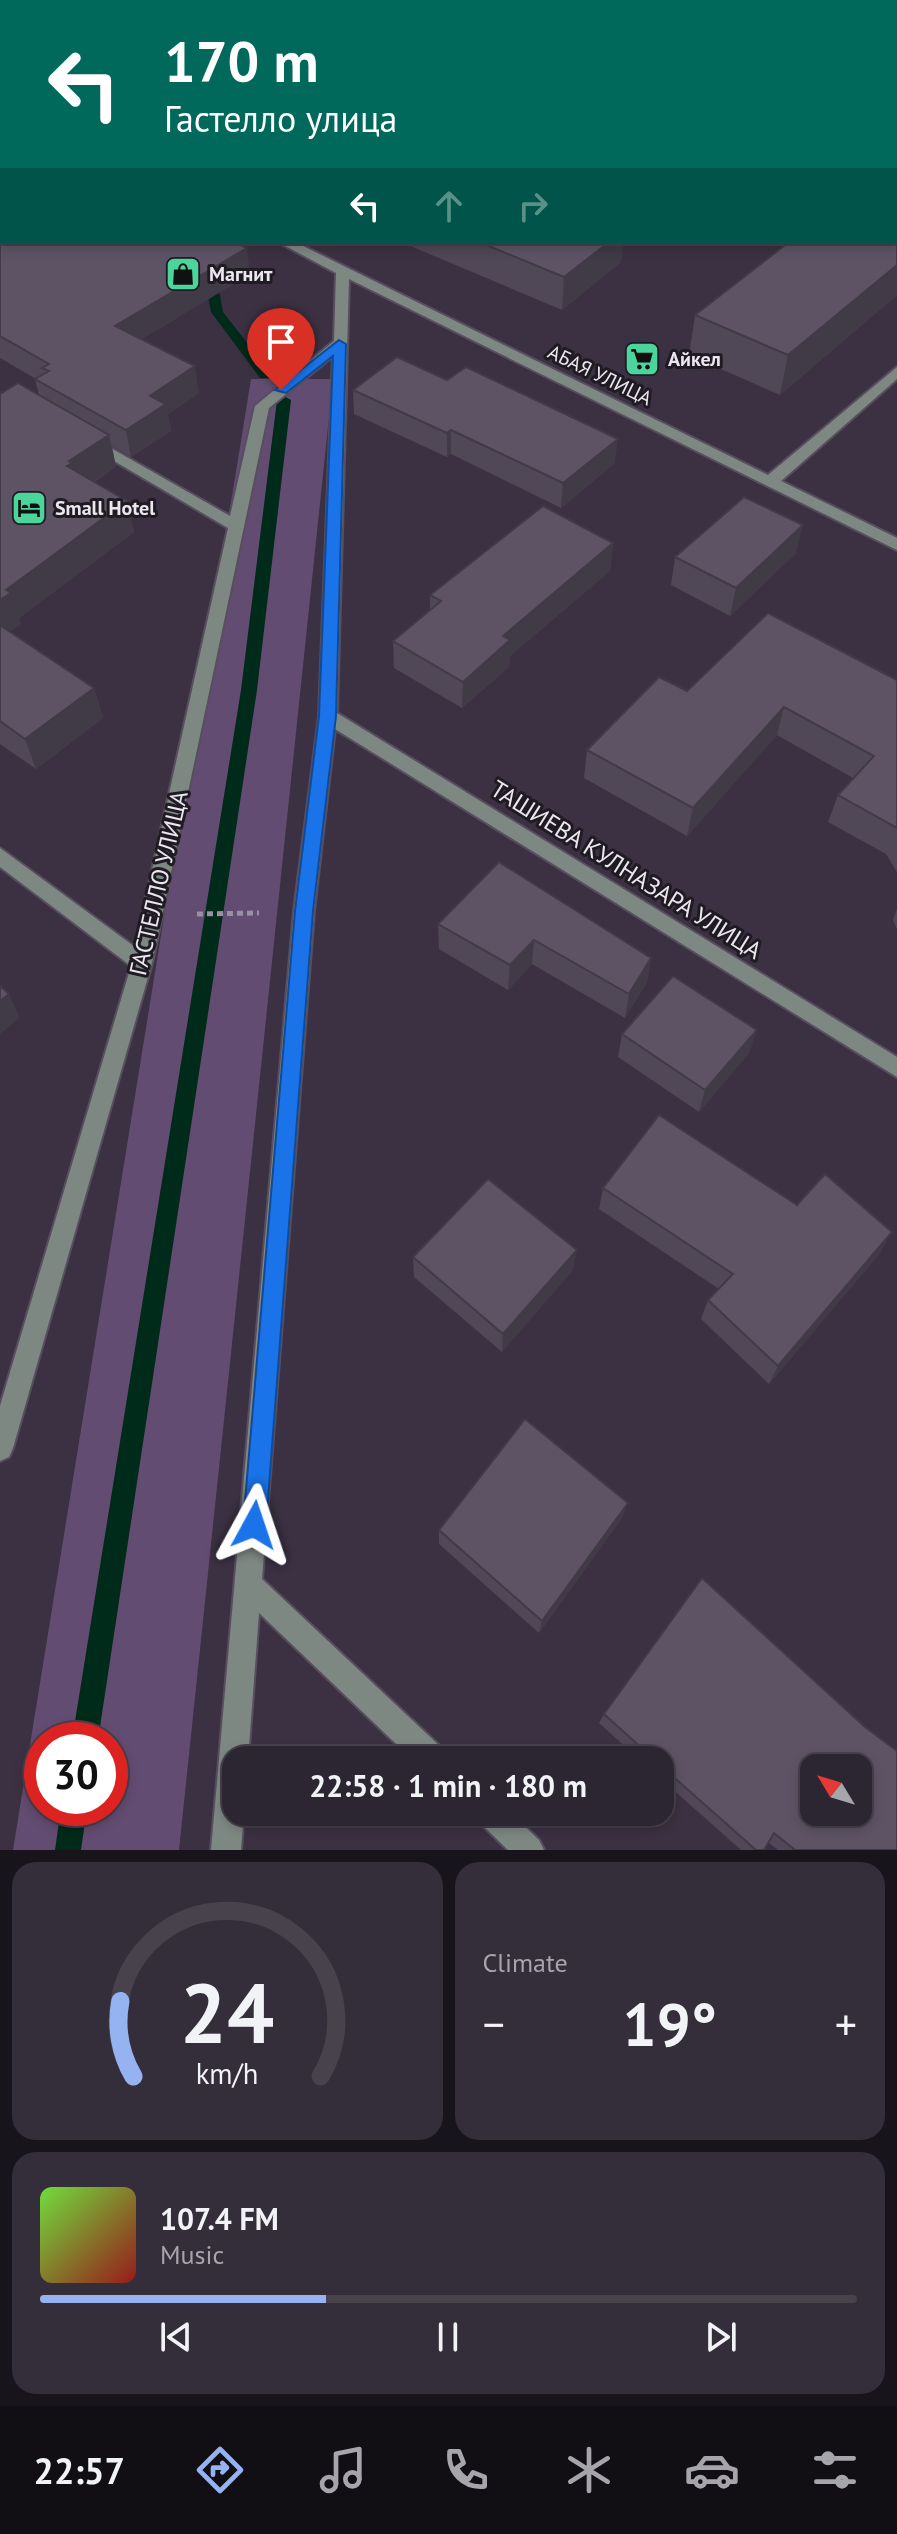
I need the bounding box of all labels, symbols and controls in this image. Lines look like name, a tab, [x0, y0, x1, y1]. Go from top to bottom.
text: 170 m	[164, 25, 319, 97]
icon: left	[32, 32, 136, 136]
text: Гастелло улица	[164, 95, 397, 142]
icon: left	[343, 184, 387, 228]
icon: ahead	[427, 184, 471, 228]
icon: right	[511, 184, 555, 228]
shop icon: Магнит	[164, 255, 202, 293]
place label: Магнит	[209, 261, 273, 287]
pin	[247, 308, 315, 390]
icon: arrive	[259, 320, 303, 364]
street label: АБАЯ УЛИЦА	[544, 339, 657, 411]
supermarket icon: Айкел	[623, 340, 661, 378]
place label: Айкел	[668, 346, 721, 372]
hotel icon: Small Hotel	[10, 489, 48, 527]
place label: Small Hotel	[55, 495, 155, 521]
street label: ТАШИЕВА КУЛНАЗАРА УЛИЦА	[485, 773, 768, 966]
street label: ГАСТЕЛЛО УЛИЦА	[122, 788, 195, 978]
position arrow	[212, 1483, 296, 1567]
speed limit sign: 30	[24, 1722, 128, 1826]
north arrow	[800, 1754, 872, 1826]
map controls	[800, 1754, 872, 1826]
text: 22:58 · 1 min · 180 m	[309, 1766, 587, 1805]
text: Climate	[483, 1946, 568, 1979]
text: 24	[180, 1958, 274, 2066]
text: 19°	[623, 1985, 717, 2063]
text: −	[483, 1995, 505, 2052]
text: +	[835, 1995, 857, 2052]
text: km/h	[196, 2055, 259, 2092]
text: 107.4 FM	[160, 2199, 279, 2238]
text: Music	[160, 2238, 224, 2271]
icon: previous	[154, 2315, 198, 2359]
icon: pause	[426, 2315, 470, 2359]
icon: next	[699, 2315, 743, 2359]
icon: directions	[192, 2442, 248, 2498]
icon: music	[315, 2442, 371, 2498]
icon: phone	[438, 2442, 494, 2498]
icon: climate	[561, 2442, 617, 2498]
icon: car	[684, 2442, 740, 2498]
icon: filters	[807, 2442, 863, 2498]
text: 22:57	[34, 2447, 125, 2494]

